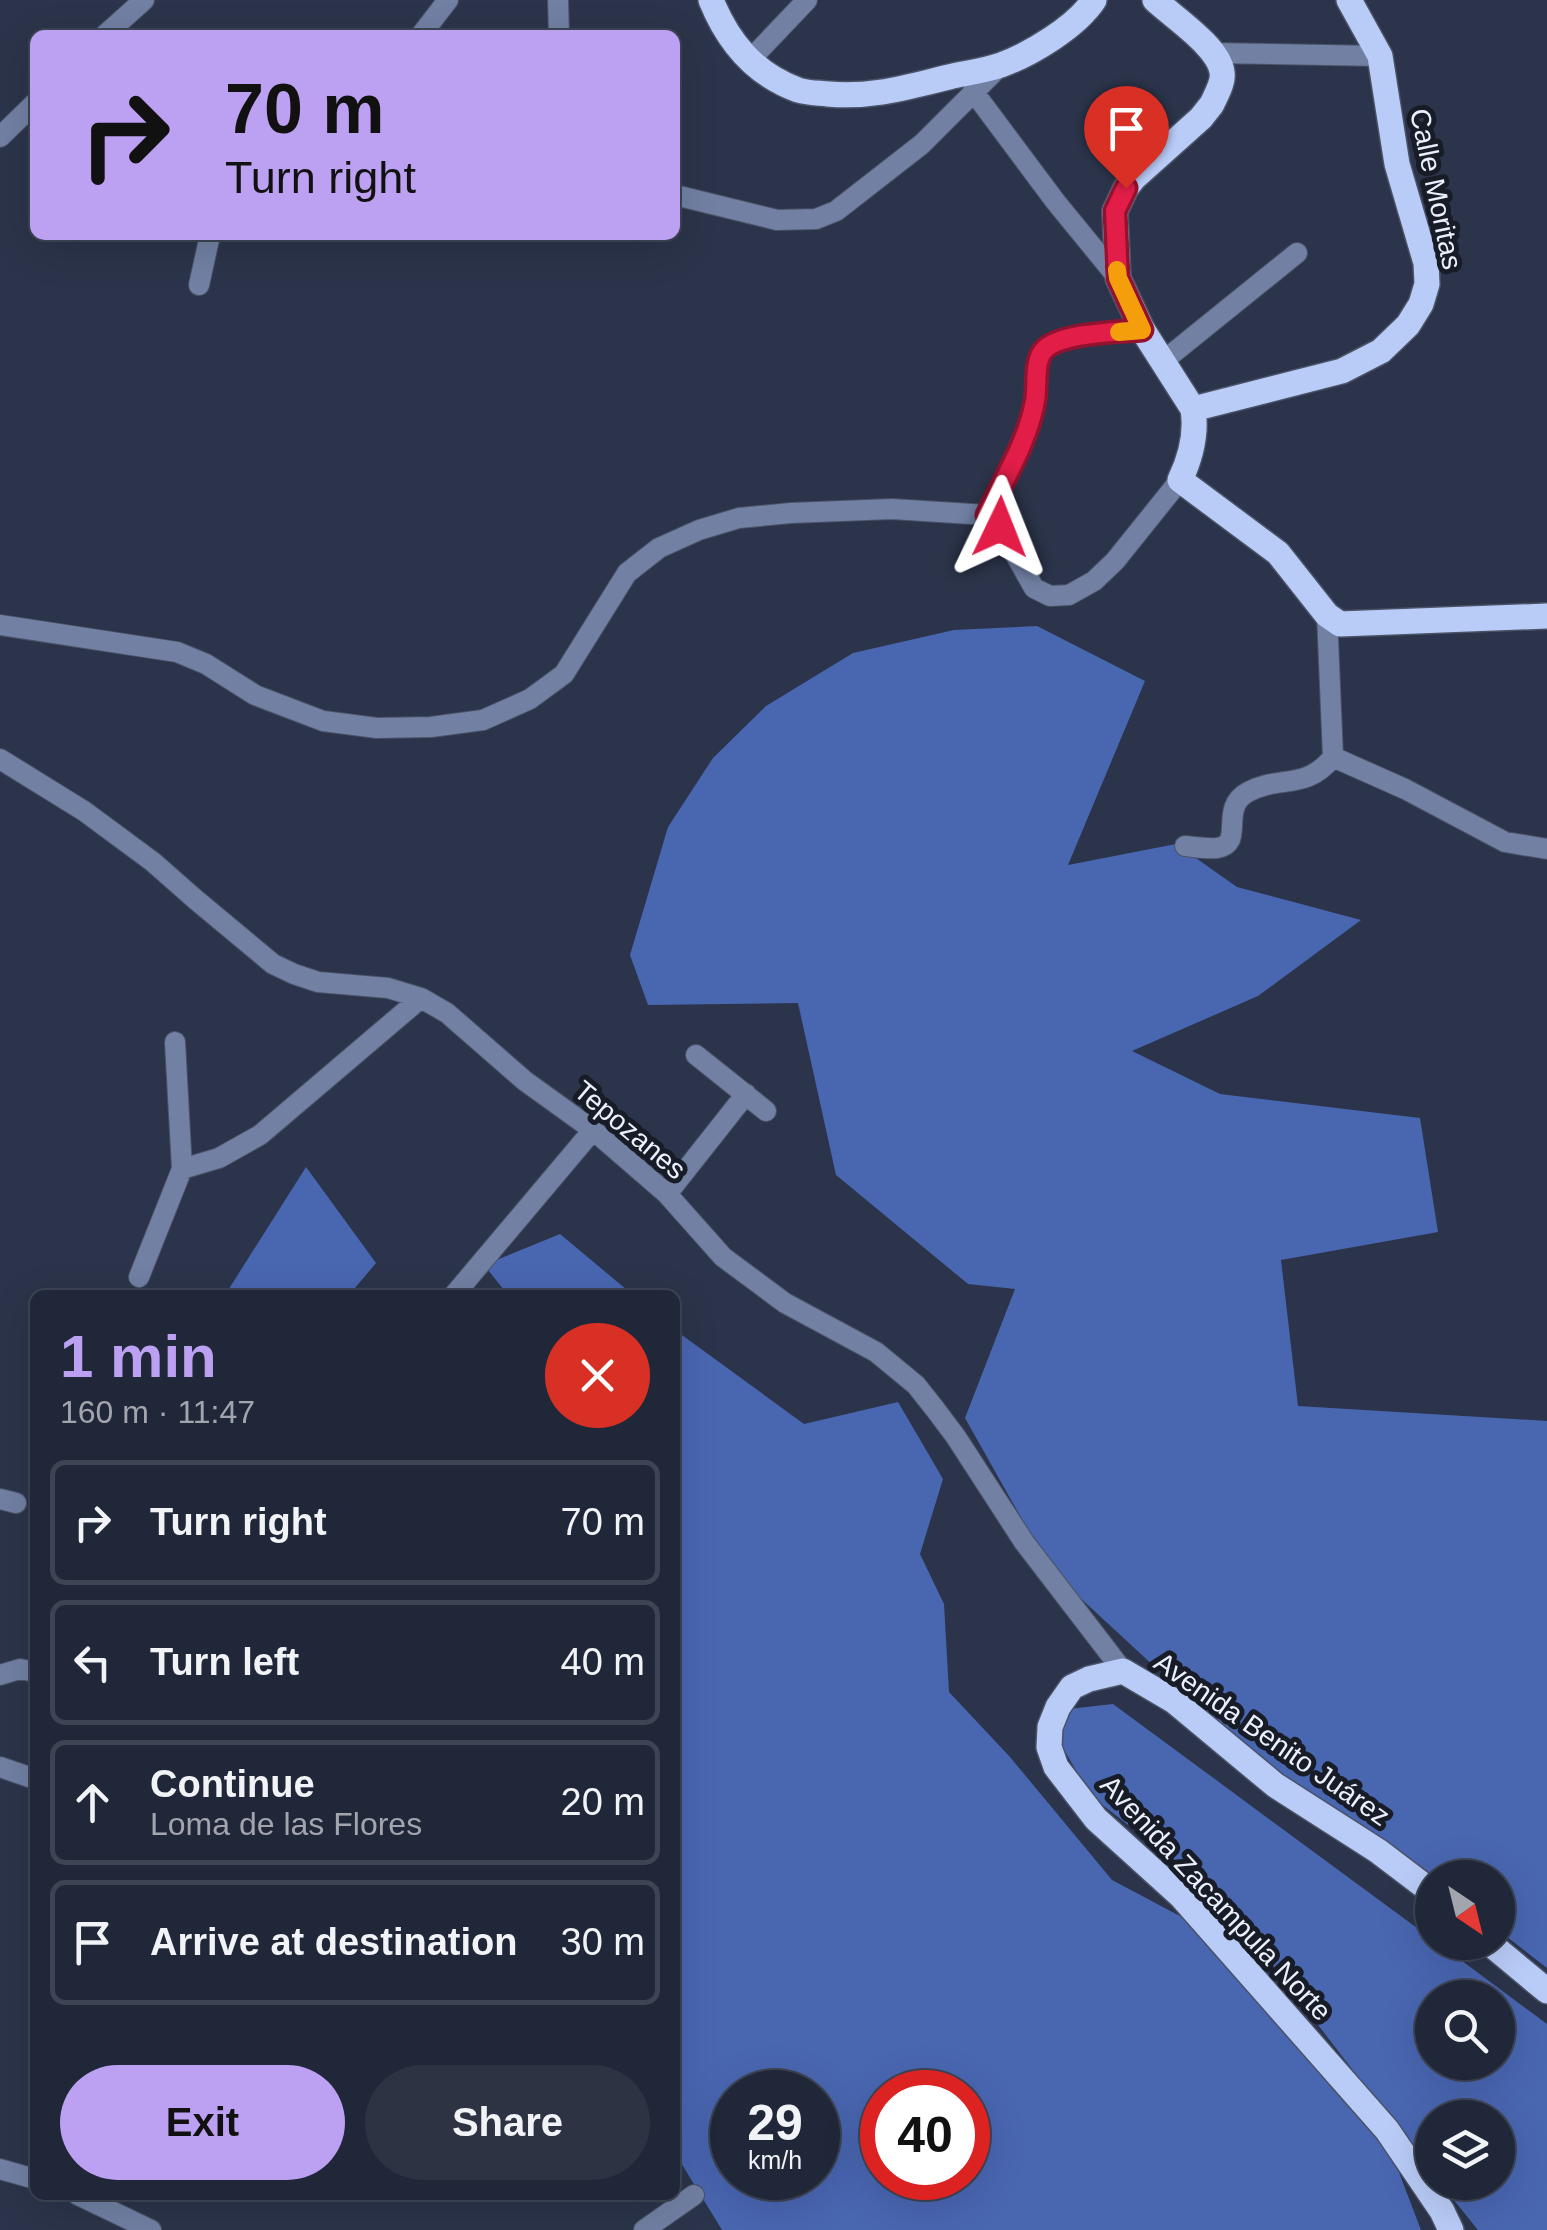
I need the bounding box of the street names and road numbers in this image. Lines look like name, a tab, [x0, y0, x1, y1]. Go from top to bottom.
street label: Calle Moritas	[1404, 106, 1468, 272]
street label: Tepozanes	[568, 1075, 692, 1185]
street label: Avenida Benito Juárez	[1149, 1646, 1395, 1832]
street label: Avenida Zacampula Norte	[1094, 1769, 1338, 2027]

